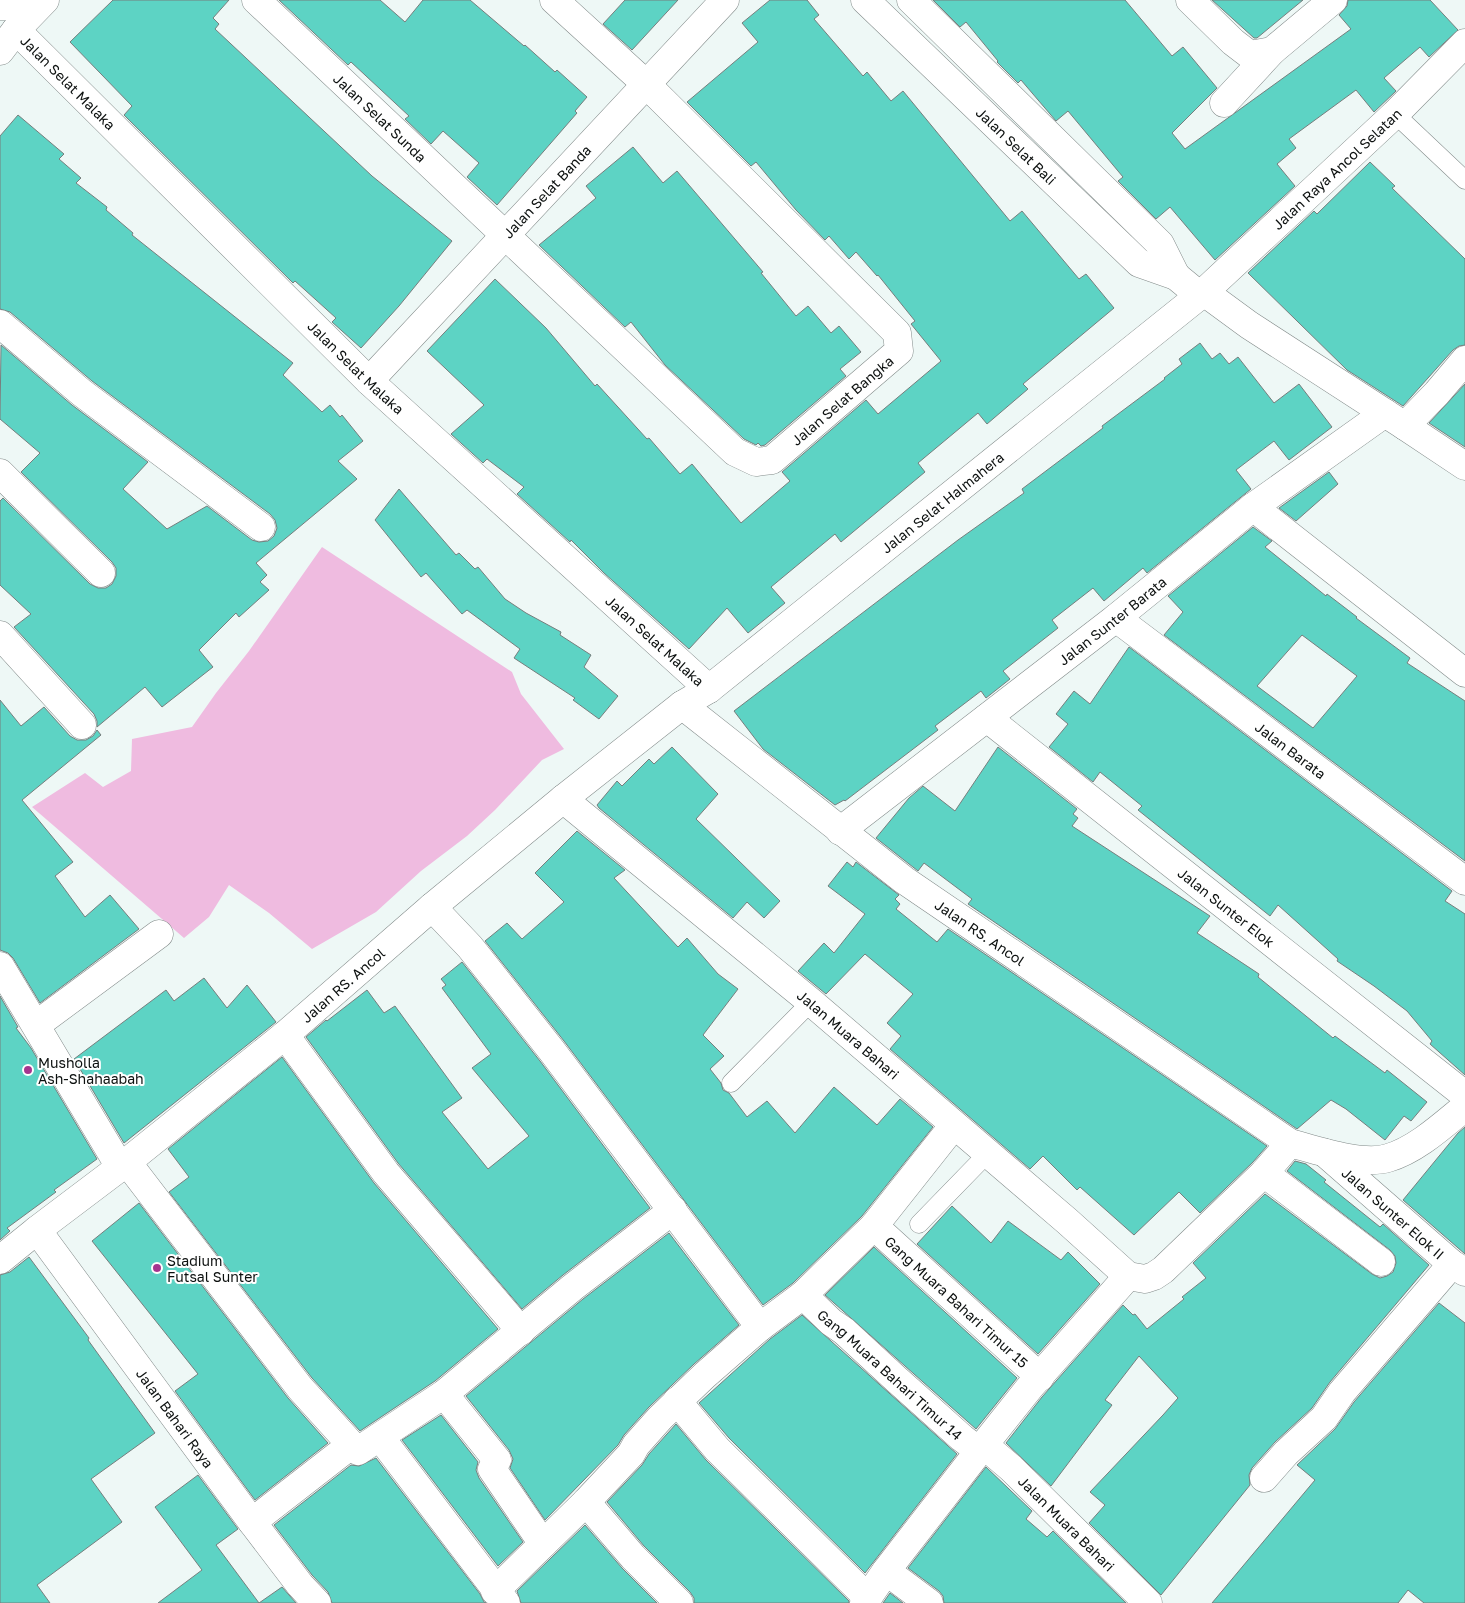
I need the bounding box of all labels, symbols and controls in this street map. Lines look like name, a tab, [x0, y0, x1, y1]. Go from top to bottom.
street label: Jalan Selat Malaka	[18, 31, 119, 133]
street label: Jalan Selat Sunda	[330, 70, 430, 165]
street label: Jalan Selat Bali	[973, 103, 1060, 188]
street label: Jalan Raya Ancol Selatan	[1269, 104, 1405, 233]
street label: Jalan Selat Banda	[499, 141, 594, 241]
street label: Jalan Selat Malaka	[305, 317, 408, 417]
street label: Jalan Selat Bangka	[787, 352, 896, 449]
street label: Jalan Selat Halmahera	[877, 448, 1007, 556]
street label: Jalan Sunter Barata	[1055, 573, 1169, 668]
street label: Jalan Selat Malaka	[603, 591, 708, 689]
street label: Jalan Barata	[1252, 718, 1330, 782]
street label: Jalan Sunter Elok	[1175, 864, 1278, 950]
street label: Jalan RS. Ancol	[932, 895, 1028, 969]
street label: Jalan RS. Ancol	[298, 944, 388, 1026]
street label: Jalan Muara Bahari	[794, 986, 903, 1082]
place label: Musholla Ash-Shahaabah	[38, 1054, 144, 1087]
marker: Musholla Ash-Shahaabah	[22, 1064, 34, 1076]
street label: Jalan Sunter Elok II	[1339, 1164, 1448, 1262]
street label: Gang Muara Bahari Timur 15	[882, 1232, 1032, 1371]
place label: Stadium Futsal Sunter	[167, 1252, 258, 1285]
marker: Stadium Futsal Sunter	[151, 1262, 163, 1274]
street label: Gang Muara Bahari Timur 14	[814, 1306, 966, 1443]
street label: Jalan Bahari Raya	[133, 1365, 218, 1471]
street label: Jalan Muara Bahari	[1015, 1472, 1119, 1574]

